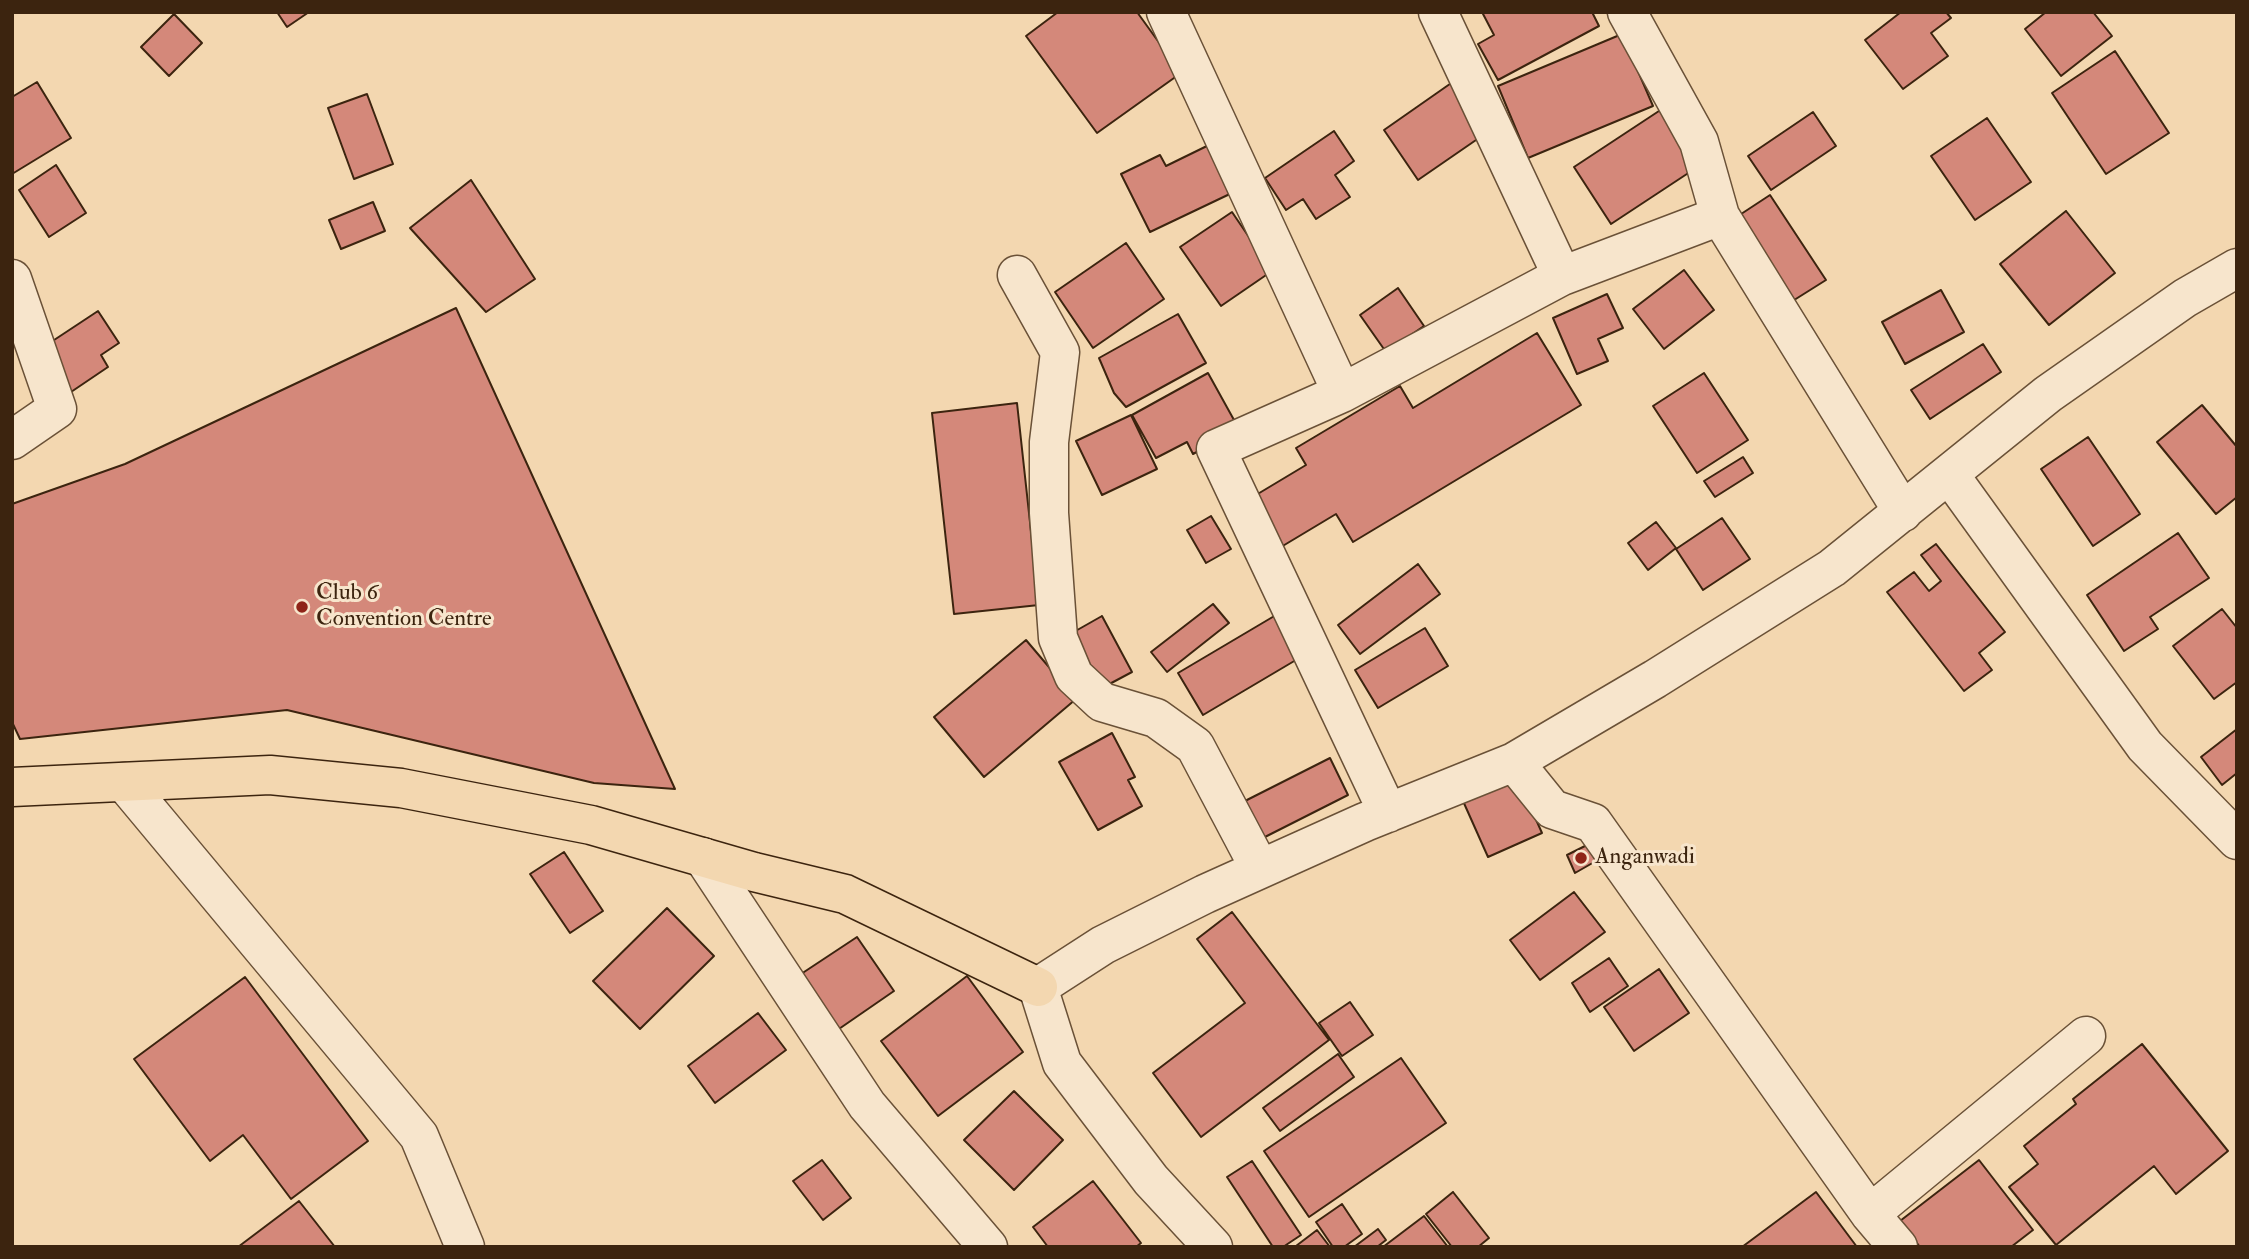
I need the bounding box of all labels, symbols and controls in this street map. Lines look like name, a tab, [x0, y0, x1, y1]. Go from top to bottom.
place label: Club 6 Convention Centre	[316, 580, 492, 634]
marker: Club 6 Convention Centre	[294, 599, 310, 615]
place label: Anganwadi	[1595, 844, 1695, 872]
marker: Anganwadi	[1573, 850, 1589, 866]

